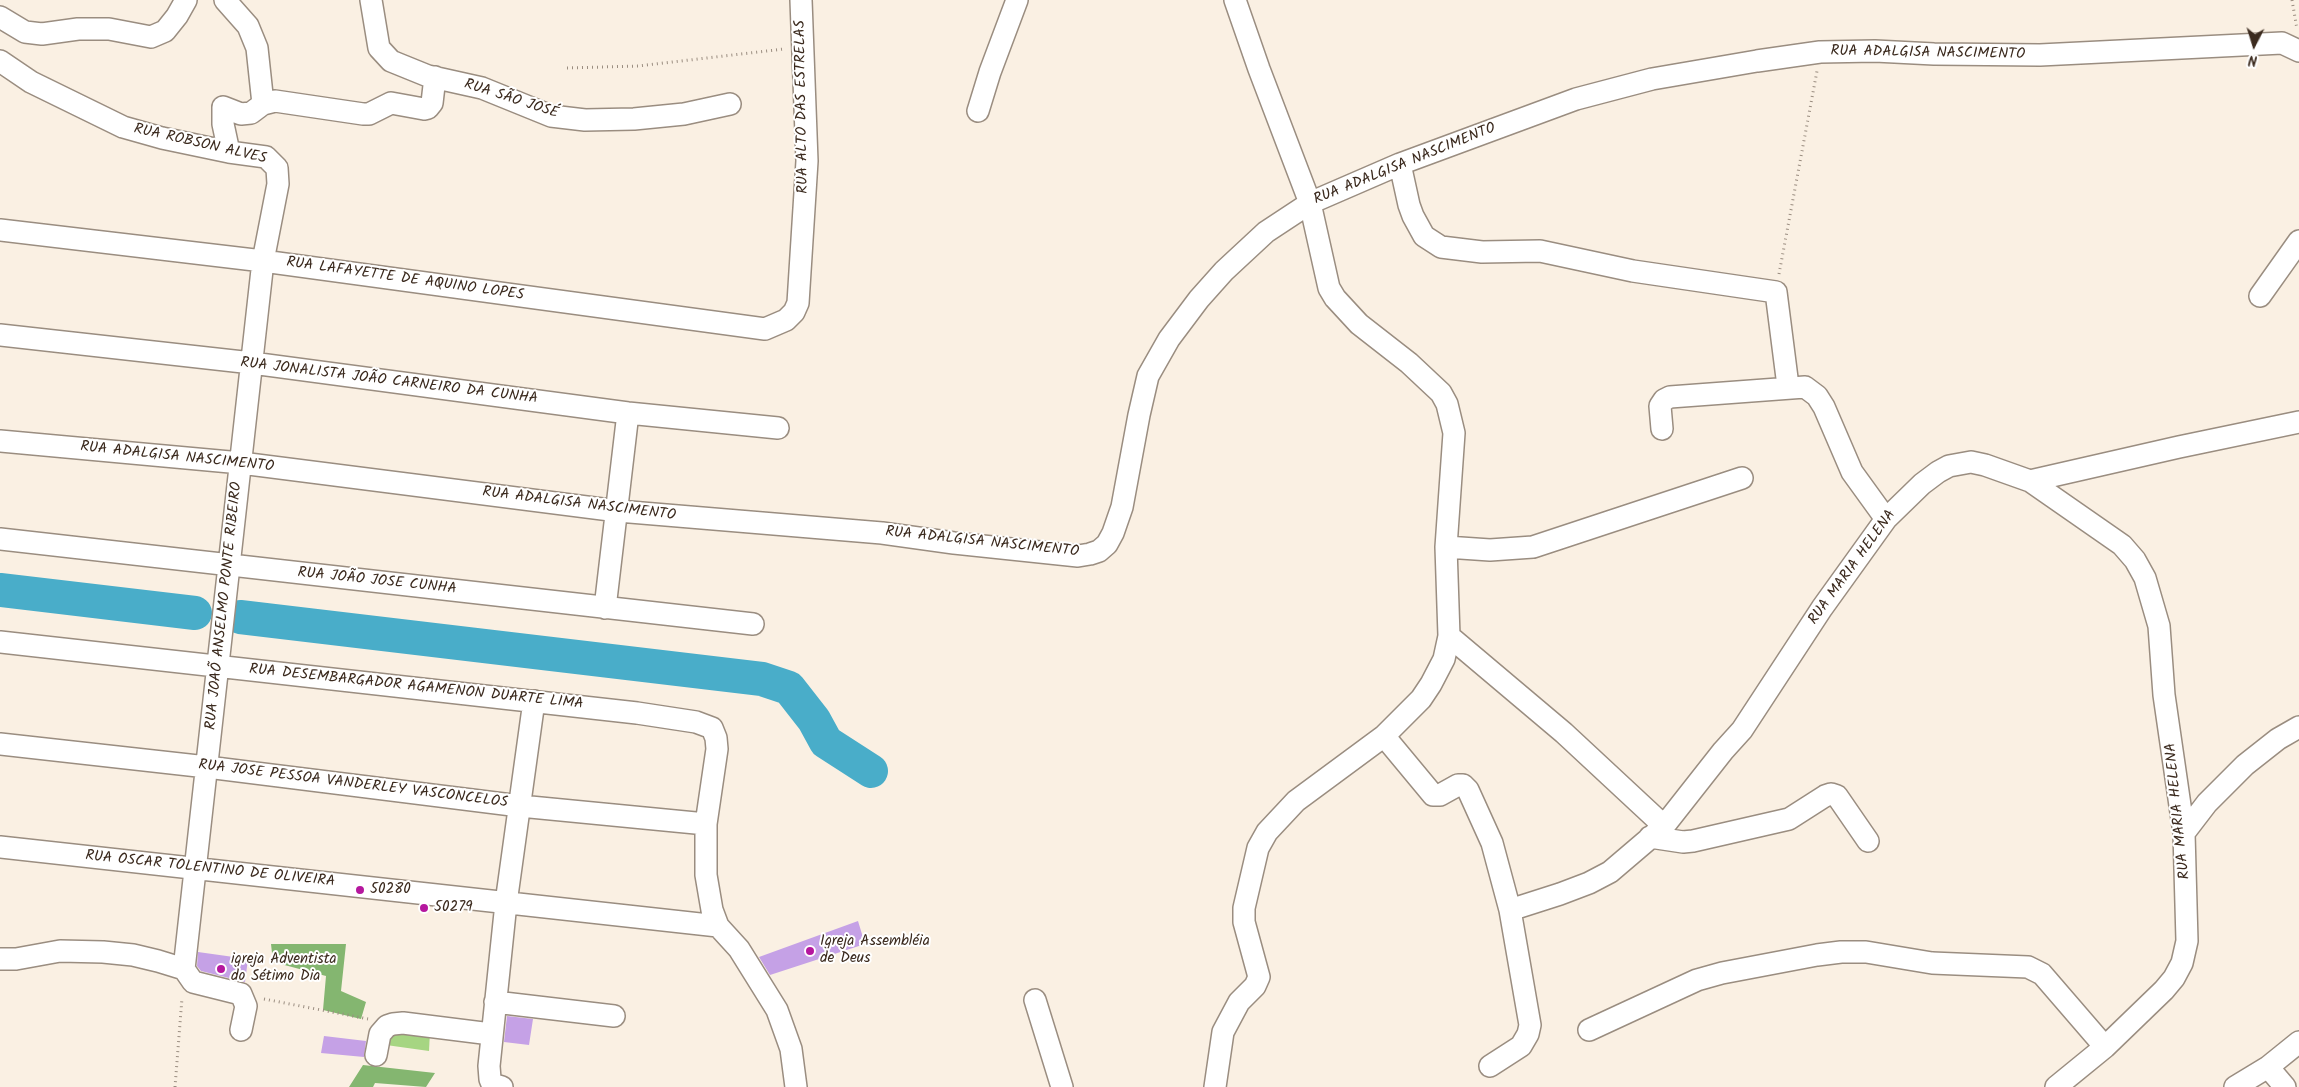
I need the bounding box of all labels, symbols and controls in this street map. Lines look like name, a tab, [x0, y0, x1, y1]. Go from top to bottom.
street label: RUA ALTO DAS ESTRELAS	[792, 20, 814, 194]
north arrow	[2229, 20, 2279, 70]
street label: RUA ADALGISA NASCIMENTO	[1830, 43, 2026, 65]
text: N	[2247, 49, 2258, 71]
street label: RUA SÃO JOSÉ	[462, 76, 560, 124]
street label: RUA ADALGISA NASCIMENTO	[1311, 120, 1499, 210]
street label: RUA ROBSON ALVES	[132, 121, 268, 169]
street label: RUA LAFAYETTE DE AQUINO LOPES	[285, 254, 525, 306]
street label: RUA JONALISTA JOÃO CARNEIRO DA CUNHA	[239, 355, 539, 409]
street label: RUA ADALGISA NASCIMENTO	[79, 439, 275, 477]
street label: RUA JOAÕ ANSELMO PONTE RIBEIRO	[203, 481, 247, 731]
street label: RUA ADALGISA NASCIMENTO	[481, 484, 677, 526]
street label: RUA MARIA HELENA	[1805, 507, 1901, 629]
street label: RUA ADALGISA NASCIMENTO	[884, 524, 1080, 562]
street label: RUA JOÃO JOSE CUNHA	[297, 565, 457, 599]
street label: RUA DESEMBARGADOR AGAMENON DUARTE LIMA	[248, 661, 584, 715]
street label: RUA MARIA HELENA	[2163, 742, 2195, 880]
street label: RUA JOSE PESSOA VANDERLEY VASCONCELOS	[197, 757, 509, 813]
street label: RUA OSCAR TOLENTINO DE OLIVEIRA	[84, 848, 336, 892]
place label: 50280	[370, 881, 411, 899]
marker: 50280	[354, 884, 366, 896]
place label: 50279	[434, 899, 473, 917]
marker: 50279	[418, 902, 430, 914]
place label: Igreja Assembléia de Deus	[820, 933, 930, 968]
marker: Igreja Assembléia de Deus	[804, 945, 816, 957]
place label: igreja Adventista do Sétimo Dia	[231, 951, 337, 986]
marker: igreja Adventista do Sétimo Dia	[215, 963, 227, 975]

